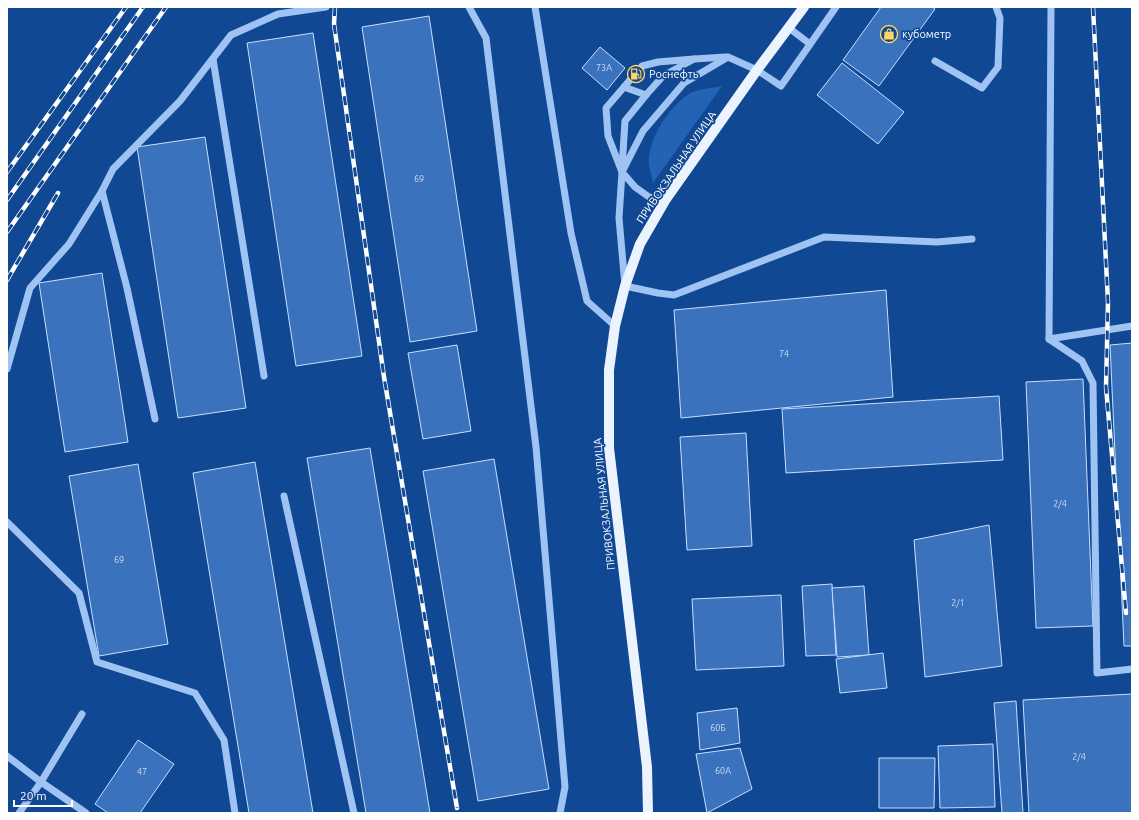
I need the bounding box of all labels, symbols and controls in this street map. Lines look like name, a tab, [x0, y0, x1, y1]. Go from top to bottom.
shop icon: кубометр	[879, 24, 899, 44]
place label: кубометр	[902, 28, 951, 40]
house number: 73А	[596, 63, 612, 73]
fuel station icon: Роснефть	[626, 64, 646, 84]
place label: Роснефть	[649, 68, 699, 80]
street label: ПРИВОКЗАЛЬНАЯ УЛИЦА	[634, 108, 719, 225]
house number: 69	[414, 174, 424, 184]
house number: 74	[779, 349, 789, 359]
street label: ПРИВОКЗАЛЬНАЯ УЛИЦА	[591, 437, 617, 571]
house number: 2/4	[1053, 499, 1067, 509]
house number: 69	[114, 555, 124, 565]
house number: 2/1	[951, 598, 965, 608]
house number: 60Б	[710, 723, 726, 733]
house number: 2/4	[1072, 752, 1086, 762]
house number: 60А	[715, 766, 731, 776]
house number: 47	[137, 767, 147, 777]
scale bar	[14, 782, 72, 808]
text: 20 m	[20, 789, 47, 802]

